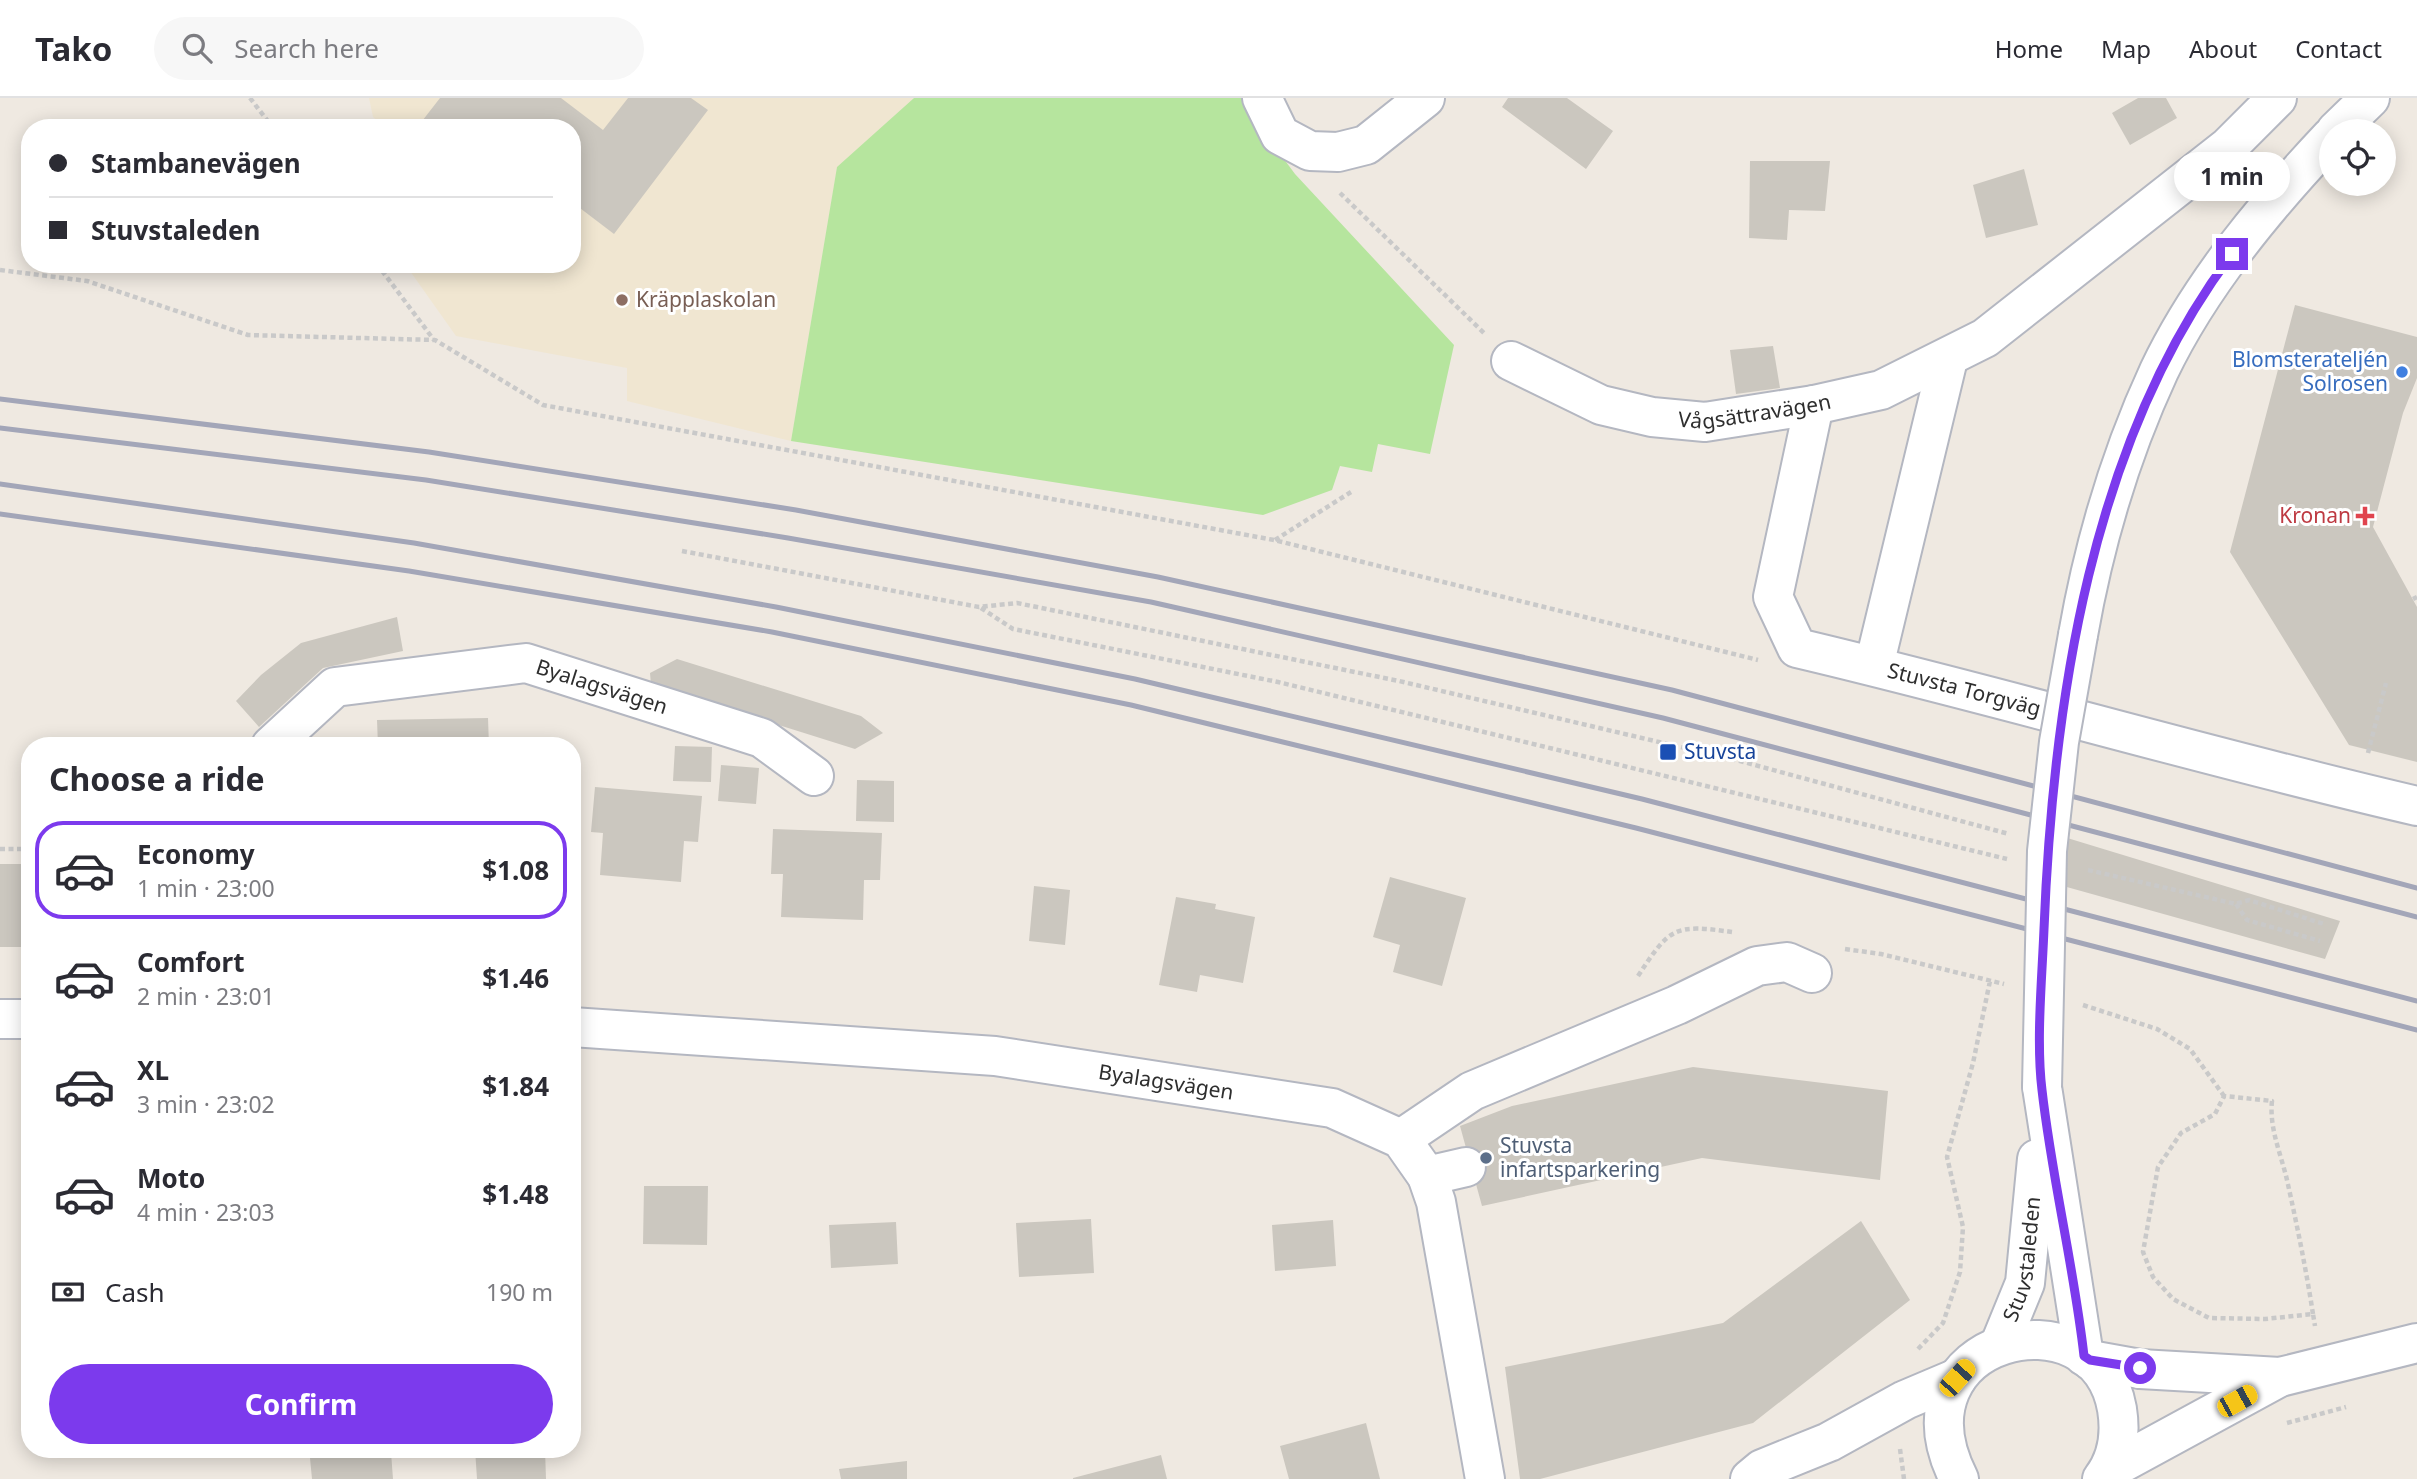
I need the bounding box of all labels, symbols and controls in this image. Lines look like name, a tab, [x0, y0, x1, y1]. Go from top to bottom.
search box	[154, 17, 644, 80]
text: Tako	[35, 26, 112, 71]
icon: search	[178, 29, 216, 67]
text: Search here	[234, 30, 379, 66]
text: Home	[1995, 32, 2063, 65]
text: Map	[2101, 32, 2151, 65]
text: About	[2189, 32, 2257, 65]
text: Contact	[2295, 32, 2382, 65]
map controls	[2319, 119, 2396, 196]
button: locate	[2319, 119, 2396, 196]
text: Stambanevägen	[91, 145, 301, 181]
callout: 1 min	[2174, 152, 2290, 202]
text: 1 min	[2200, 160, 2264, 192]
text: Stuvstaleden	[91, 212, 260, 248]
route end	[2216, 238, 2248, 270]
place label: Kräpplaskolan	[636, 285, 776, 313]
marker: Kräpplaskolan	[614, 292, 630, 308]
place label: Blomsterateljén Solrosen	[2232, 345, 2388, 397]
marker: Blomsterateljén Solrosen	[2394, 364, 2410, 380]
street label: Vågsättravägen	[1677, 387, 1833, 435]
place label: Kronan	[2279, 501, 2351, 529]
marker: Kronan	[2357, 508, 2373, 524]
street label: Byalagsvägen	[533, 652, 671, 720]
street label: Stuvsta Torgväg	[1885, 656, 2044, 722]
place label: Stuvsta	[1684, 737, 1756, 765]
marker: Stuvsta	[1658, 742, 1678, 762]
text: Choose a ride	[49, 757, 265, 800]
text: Economy	[137, 836, 255, 872]
icon: car	[53, 839, 116, 902]
text: $1.08	[482, 852, 549, 888]
text: 1 min · 23:00	[137, 872, 275, 904]
text: Comfort	[137, 944, 245, 980]
icon: car	[53, 947, 116, 1010]
text: $1.46	[482, 960, 549, 996]
text: 2 min · 23:01	[137, 980, 275, 1012]
text: XL	[137, 1052, 169, 1088]
icon: car	[53, 1055, 116, 1118]
street label: Byalagsvägen	[1097, 1057, 1236, 1106]
text: $1.84	[482, 1068, 549, 1104]
text: 3 min · 23:02	[137, 1088, 275, 1120]
place label: Stuvsta infartsparkering	[1500, 1131, 1660, 1183]
marker: Stuvsta infartsparkering	[1478, 1150, 1494, 1166]
text: Moto	[137, 1160, 205, 1196]
icon: car	[53, 1163, 116, 1226]
text: $1.48	[482, 1176, 549, 1212]
street label: Stuvstaleden	[1996, 1195, 2046, 1325]
text: 4 min · 23:03	[137, 1196, 275, 1228]
icon: cash	[49, 1273, 87, 1311]
text: Cash	[105, 1274, 165, 1310]
text: 190 m	[486, 1276, 553, 1308]
route start	[2124, 1352, 2156, 1384]
car	[1936, 1355, 1979, 1401]
button: Confirm	[49, 1364, 553, 1444]
car	[2214, 1382, 2261, 1420]

